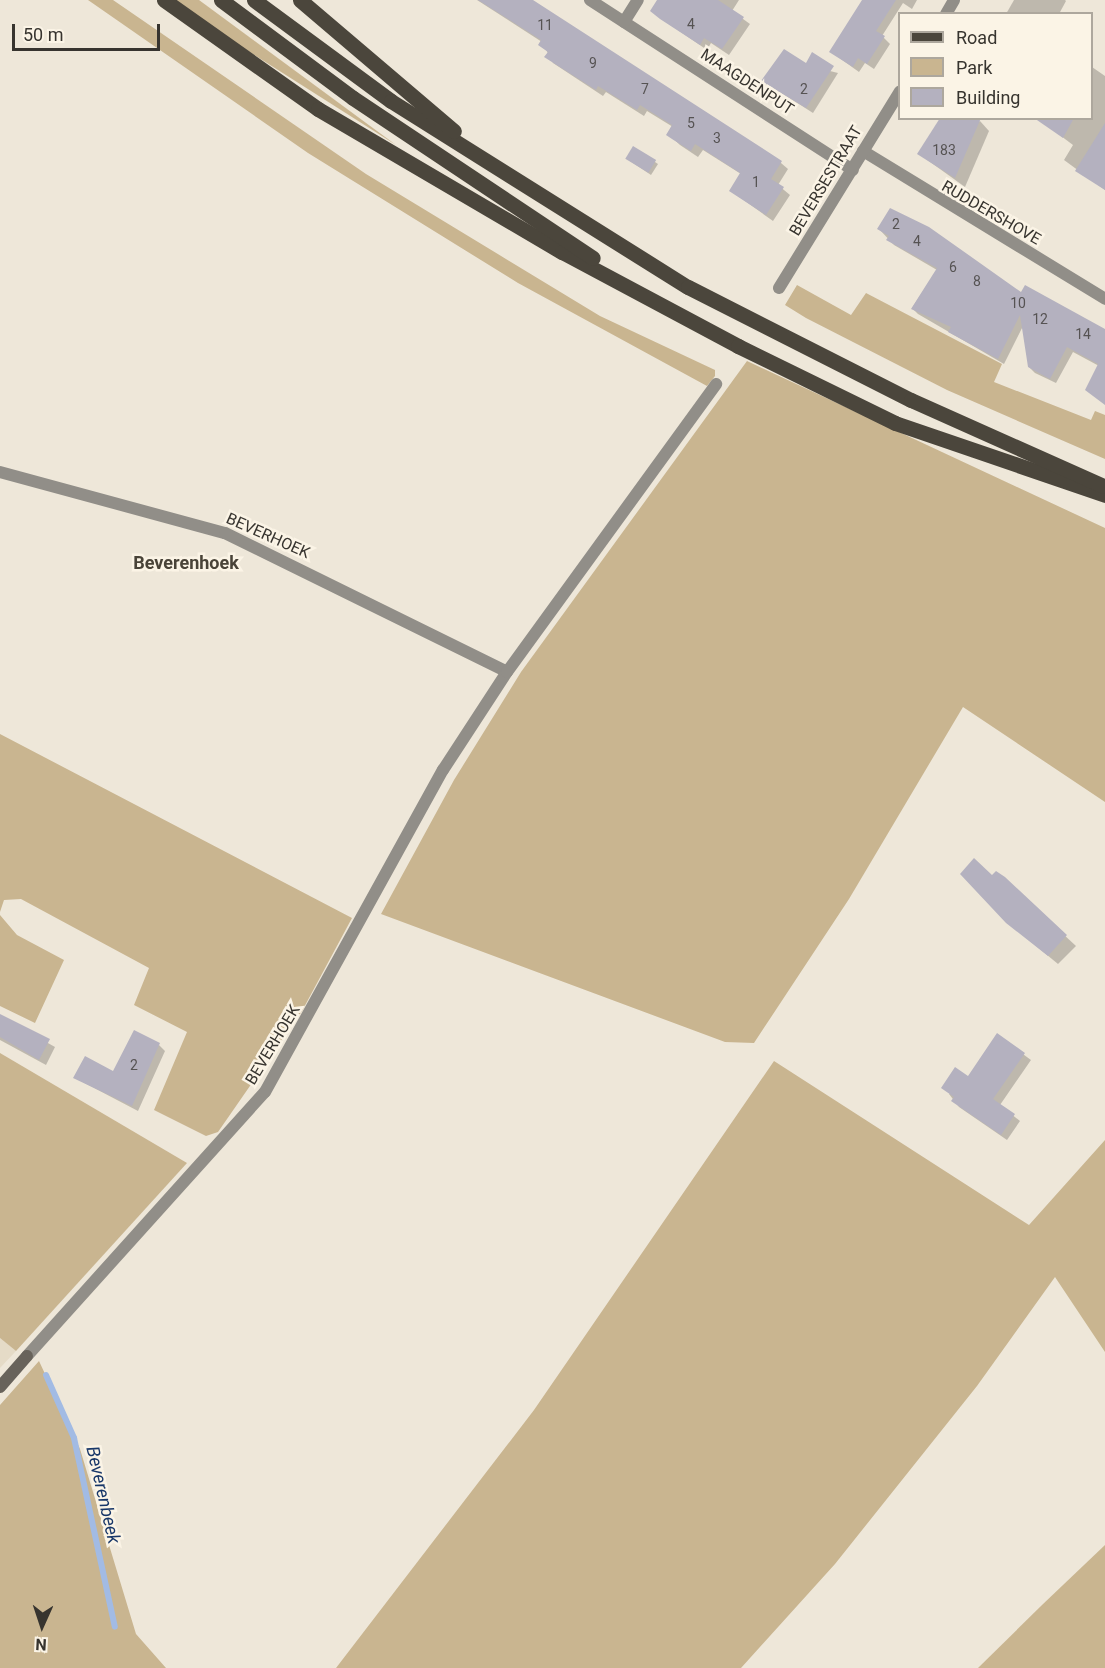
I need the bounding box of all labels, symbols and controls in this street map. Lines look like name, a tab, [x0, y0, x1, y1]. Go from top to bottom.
scale bar	[15, 12, 164, 50]
legend	[898, 12, 1093, 120]
house number: 4	[687, 16, 695, 32]
house number: 11	[537, 17, 553, 33]
text: 50 m	[23, 24, 63, 45]
text: Road	[956, 27, 997, 48]
street label: MAAGDENPUT	[697, 45, 797, 119]
house number: 9	[589, 55, 597, 71]
text: Park	[956, 57, 992, 78]
house number: 7	[641, 81, 649, 97]
house number: 2	[800, 81, 808, 97]
text: Building	[956, 87, 1020, 108]
house number: 5	[687, 115, 695, 131]
street label: BEVERSESTRAAT	[786, 122, 866, 240]
house number: 3	[713, 130, 721, 146]
house number: 183	[932, 142, 956, 158]
house number: 1	[752, 174, 760, 190]
street label: RUDDERSHOVE	[938, 177, 1044, 249]
house number: 2	[892, 216, 900, 232]
house number: 4	[913, 233, 921, 249]
house number: 6	[949, 259, 957, 275]
house number: 8	[973, 273, 981, 289]
house number: 10	[1010, 295, 1026, 311]
house number: 12	[1032, 311, 1048, 327]
house number: 14	[1075, 326, 1091, 342]
street label: BEVERHOEK	[223, 509, 313, 563]
district label: Beverenhoek	[133, 552, 239, 574]
street label: BEVERHOEK	[242, 1002, 304, 1088]
house number: 2	[130, 1057, 138, 1073]
water label: Beverenbeek	[81, 1444, 125, 1546]
north arrow	[12, 1596, 72, 1656]
text: N	[35, 1635, 47, 1654]

